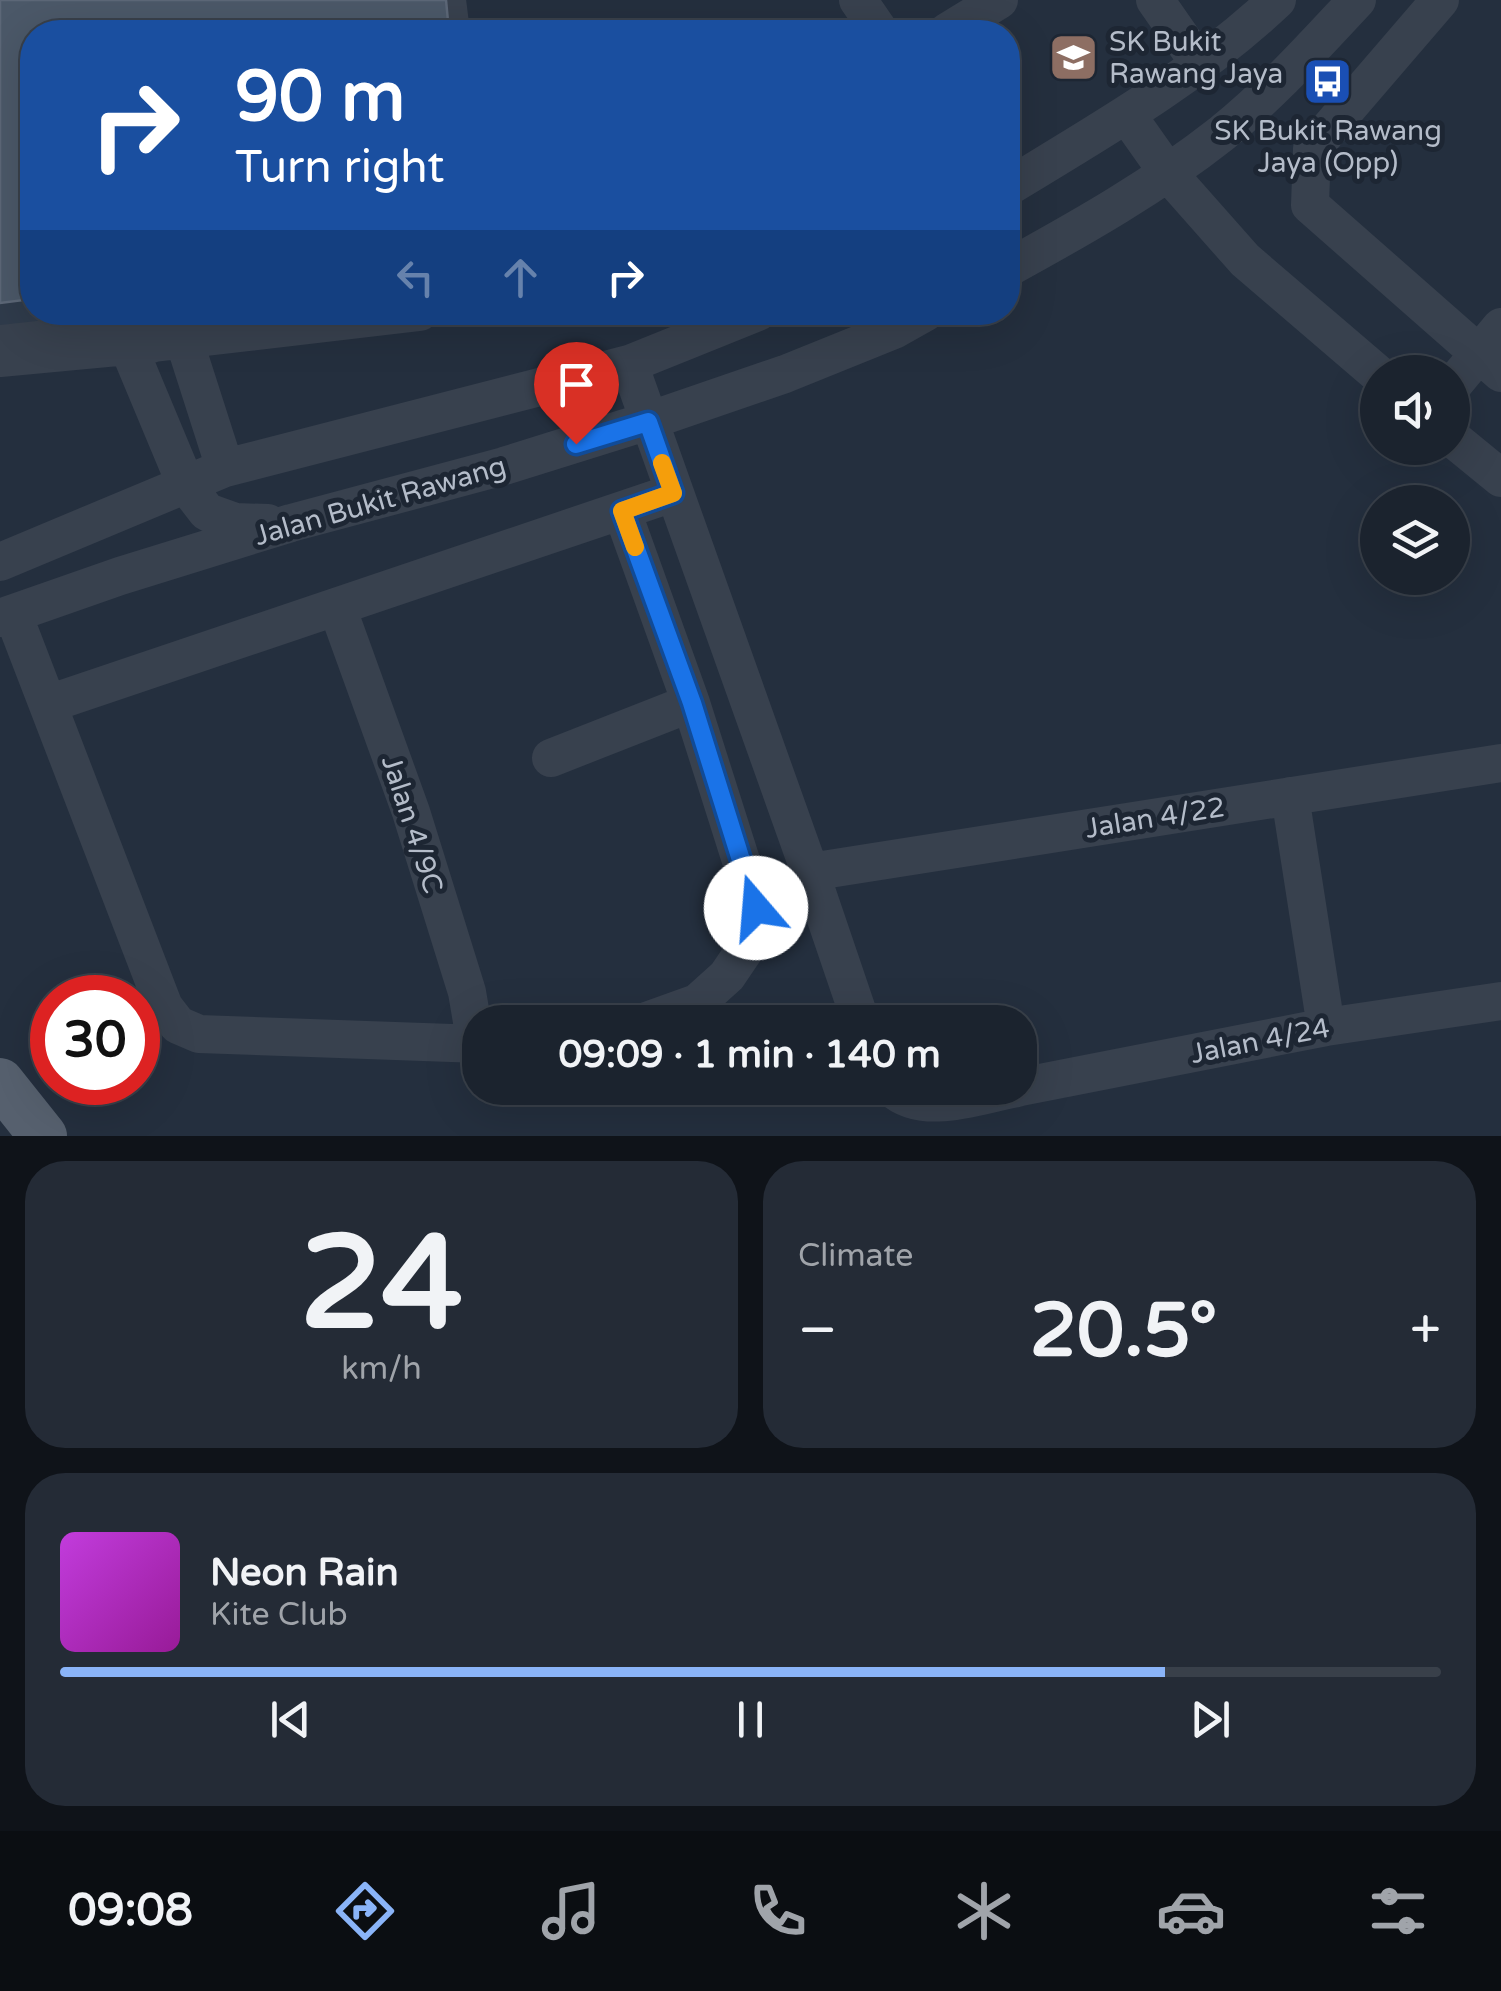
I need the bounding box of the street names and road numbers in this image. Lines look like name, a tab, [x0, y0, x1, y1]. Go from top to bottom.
street label: Jalan Bukit Rawang	[251, 449, 510, 553]
street label: Jalan 4/9C	[374, 751, 450, 897]
street label: Jalan 4/22	[1083, 790, 1227, 846]
street label: Jalan 4/24	[1188, 1011, 1333, 1071]

